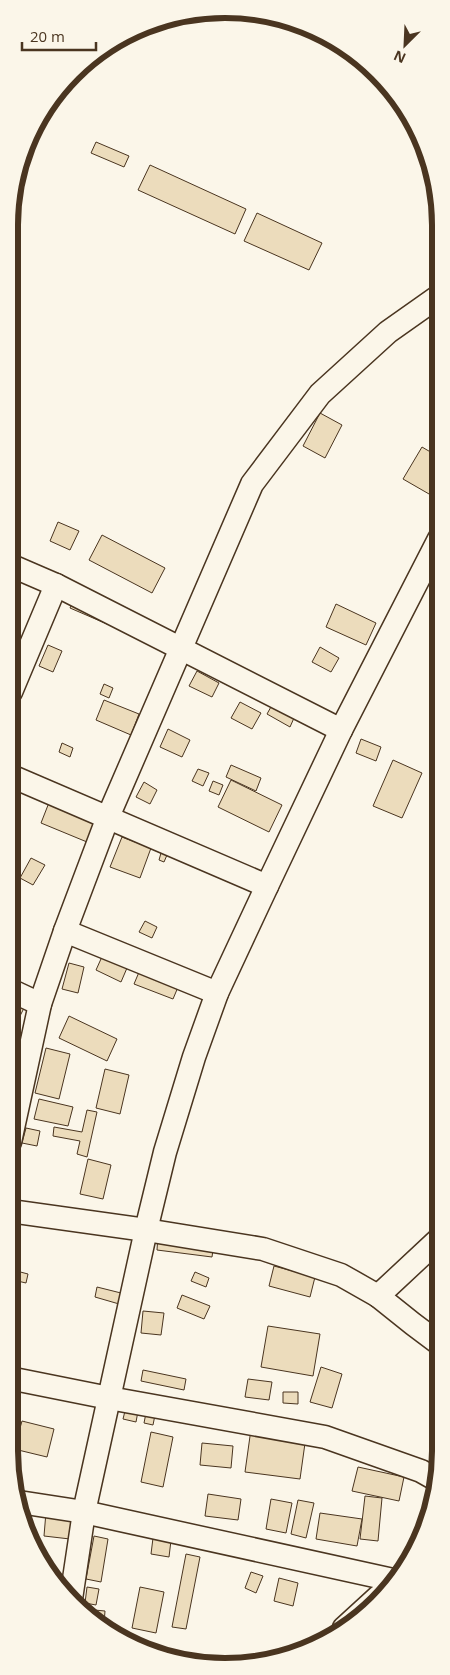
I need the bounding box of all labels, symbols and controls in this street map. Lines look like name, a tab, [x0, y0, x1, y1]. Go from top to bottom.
scale bar	[22, 20, 96, 52]
north arrow	[380, 20, 430, 70]
text: 20 m	[30, 26, 65, 46]
text: N	[390, 46, 409, 68]

